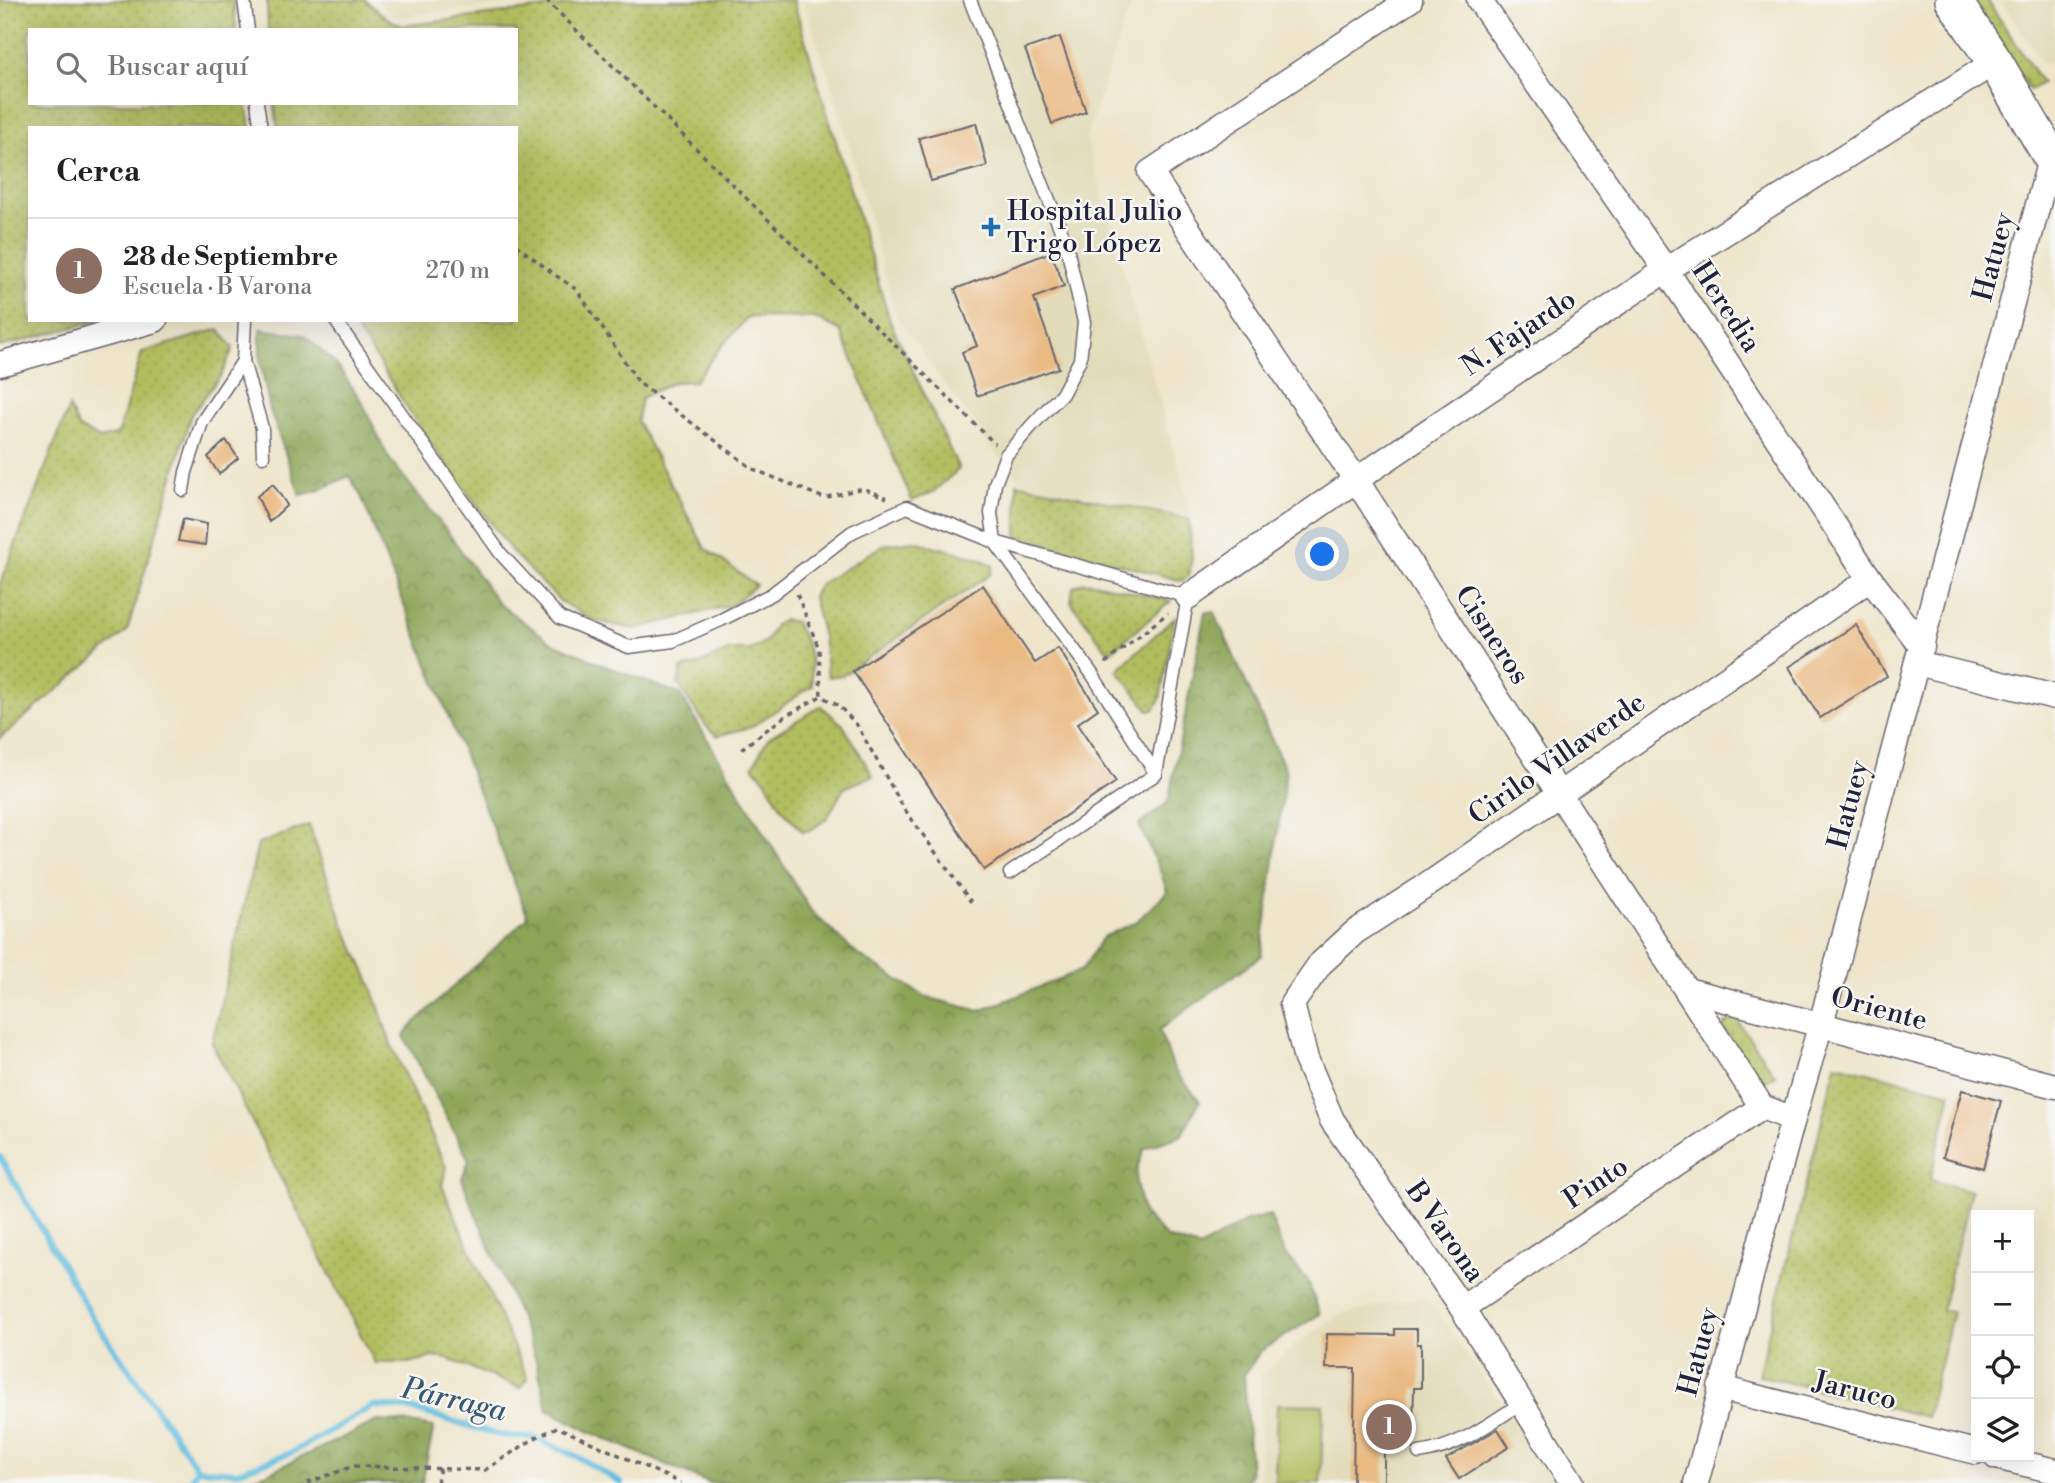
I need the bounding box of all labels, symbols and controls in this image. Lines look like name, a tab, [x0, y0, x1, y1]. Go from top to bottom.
search box	[28, 28, 518, 105]
icon: search	[52, 48, 90, 86]
text: Buscar aquí	[108, 51, 248, 83]
text: Cerca	[56, 153, 140, 191]
place label: Hospital Julio Trigo López	[1007, 194, 1182, 261]
street label: Hatuey	[1965, 209, 2023, 305]
marker: Hospital Julio Trigo López	[981, 217, 1001, 237]
text: 28 de Septiembre	[123, 241, 338, 273]
street label: Heredia	[1684, 255, 1769, 360]
text: 1	[73, 257, 85, 285]
text: 270 m	[426, 257, 490, 285]
text: Escuela · B Varona	[123, 273, 312, 301]
street label: N. Fajardo	[1455, 282, 1583, 384]
your location	[1305, 537, 1339, 571]
street label: Cisneros	[1447, 579, 1537, 691]
street label: Cirilo Villaverde	[1462, 685, 1652, 833]
street label: Hatuey	[1820, 757, 1878, 853]
street label: Oriente	[1827, 979, 1931, 1039]
street label: Pinto	[1557, 1149, 1635, 1217]
street label: B Varona	[1397, 1174, 1493, 1290]
map controls	[1971, 1210, 2034, 1462]
button: +	[1971, 1210, 2034, 1273]
button: −	[1971, 1273, 2034, 1336]
street label: Hatuey	[1670, 1304, 1728, 1400]
button: locate	[1971, 1336, 2034, 1399]
street label: Jaruco	[1809, 1364, 1900, 1418]
water label: Párraga	[397, 1369, 510, 1431]
button: layers	[1971, 1399, 2034, 1462]
pin: 1	[1366, 1401, 1412, 1453]

